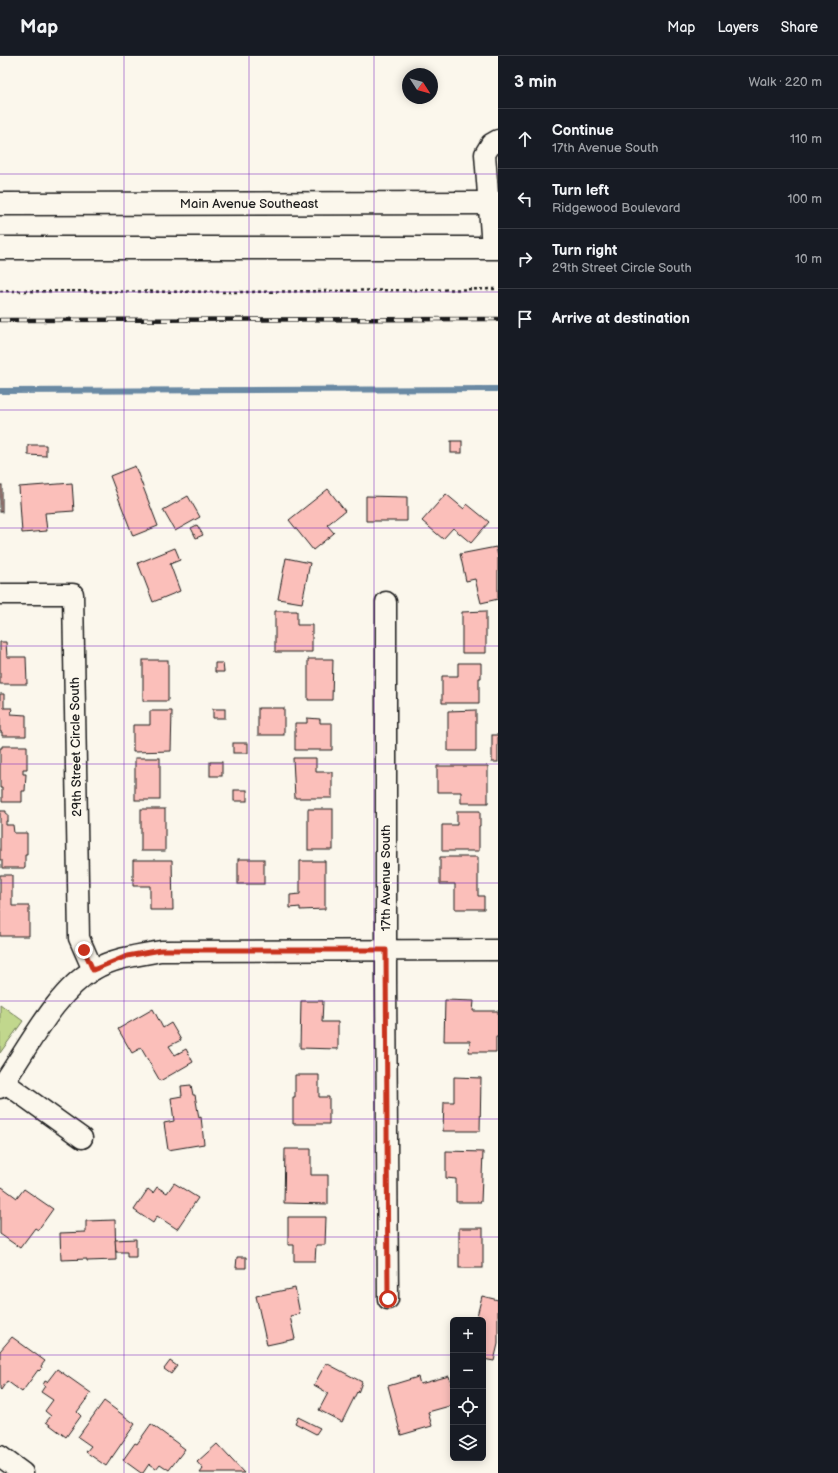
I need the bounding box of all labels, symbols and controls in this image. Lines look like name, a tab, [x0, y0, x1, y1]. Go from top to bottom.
text: Map	[20, 16, 58, 39]
text: Map	[667, 19, 695, 36]
text: Layers	[717, 19, 759, 36]
text: Share	[781, 19, 818, 36]
north arrow	[402, 68, 438, 104]
text: 3 min	[514, 72, 557, 92]
text: Walk · 220 m	[749, 74, 822, 90]
text: Continue	[552, 121, 614, 140]
icon: ahead	[514, 128, 536, 150]
text: 110 m	[790, 131, 822, 147]
text: 17th Avenue South	[552, 140, 659, 156]
text: Turn left	[552, 181, 609, 200]
icon: left	[514, 188, 536, 210]
text: 100 m	[787, 191, 822, 207]
street label: Main Avenue Southeast	[180, 196, 318, 212]
text: Ridgewood Boulevard	[552, 200, 681, 216]
text: Turn right	[552, 241, 617, 260]
icon: right	[514, 248, 536, 270]
text: 10 m	[795, 251, 822, 267]
text: 29th Street Circle South	[552, 260, 692, 276]
icon: arrive	[514, 308, 536, 330]
text: Arrive at destination	[552, 309, 690, 328]
street label: 29th Street Circle South	[67, 677, 85, 817]
street label: 17th Avenue South	[378, 825, 394, 931]
route end	[75, 941, 93, 959]
route start	[379, 1290, 397, 1308]
map controls	[450, 1317, 486, 1461]
button: +	[450, 1317, 486, 1353]
button: −	[450, 1353, 486, 1389]
button: locate	[450, 1389, 486, 1425]
button: layers	[450, 1425, 486, 1461]

